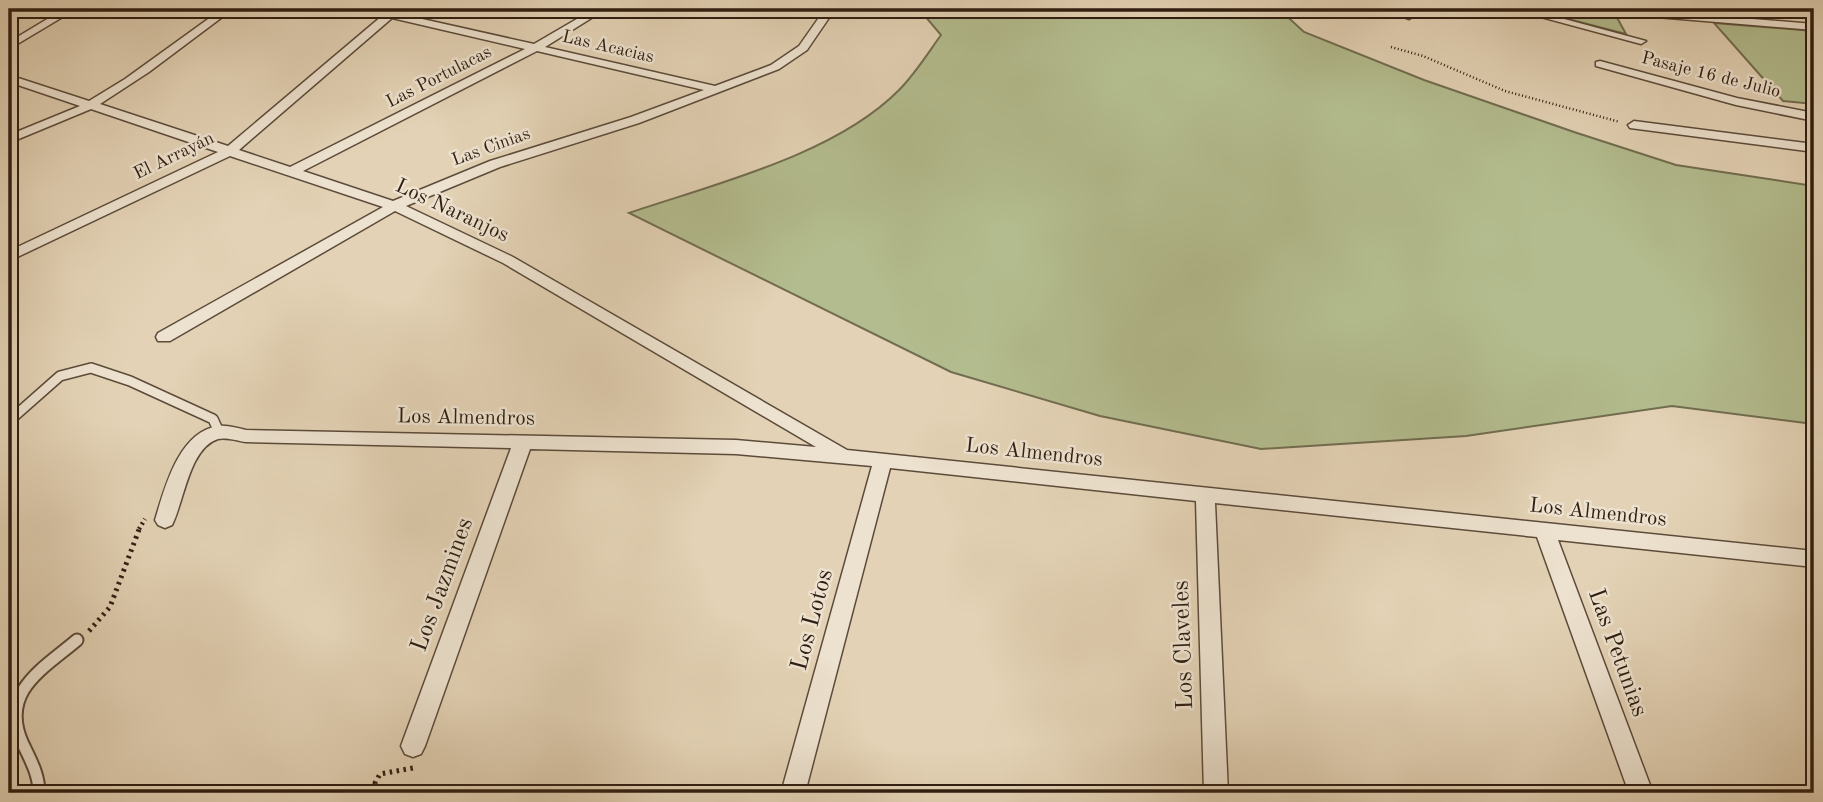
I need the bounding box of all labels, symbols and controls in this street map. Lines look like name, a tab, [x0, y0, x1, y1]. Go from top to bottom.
street label: Las Acacias	[560, 28, 656, 66]
street label: Las Portulacas	[383, 43, 495, 111]
street label: Pasaje 16 de Julio	[1640, 49, 1782, 101]
street label: Las Cinias	[449, 124, 533, 169]
street label: El Arrayán	[131, 129, 217, 183]
street label: Los Naranjos	[392, 176, 512, 246]
street label: Los Almendros	[397, 406, 535, 430]
street label: Los Almendros	[964, 435, 1104, 471]
street label: Los Almendros	[1528, 495, 1668, 531]
street label: Los Jazmines	[408, 515, 478, 655]
street label: Los Lotos	[788, 567, 838, 673]
street label: Los Claveles	[1170, 580, 1198, 710]
street label: Las Petunias	[1583, 586, 1651, 720]

